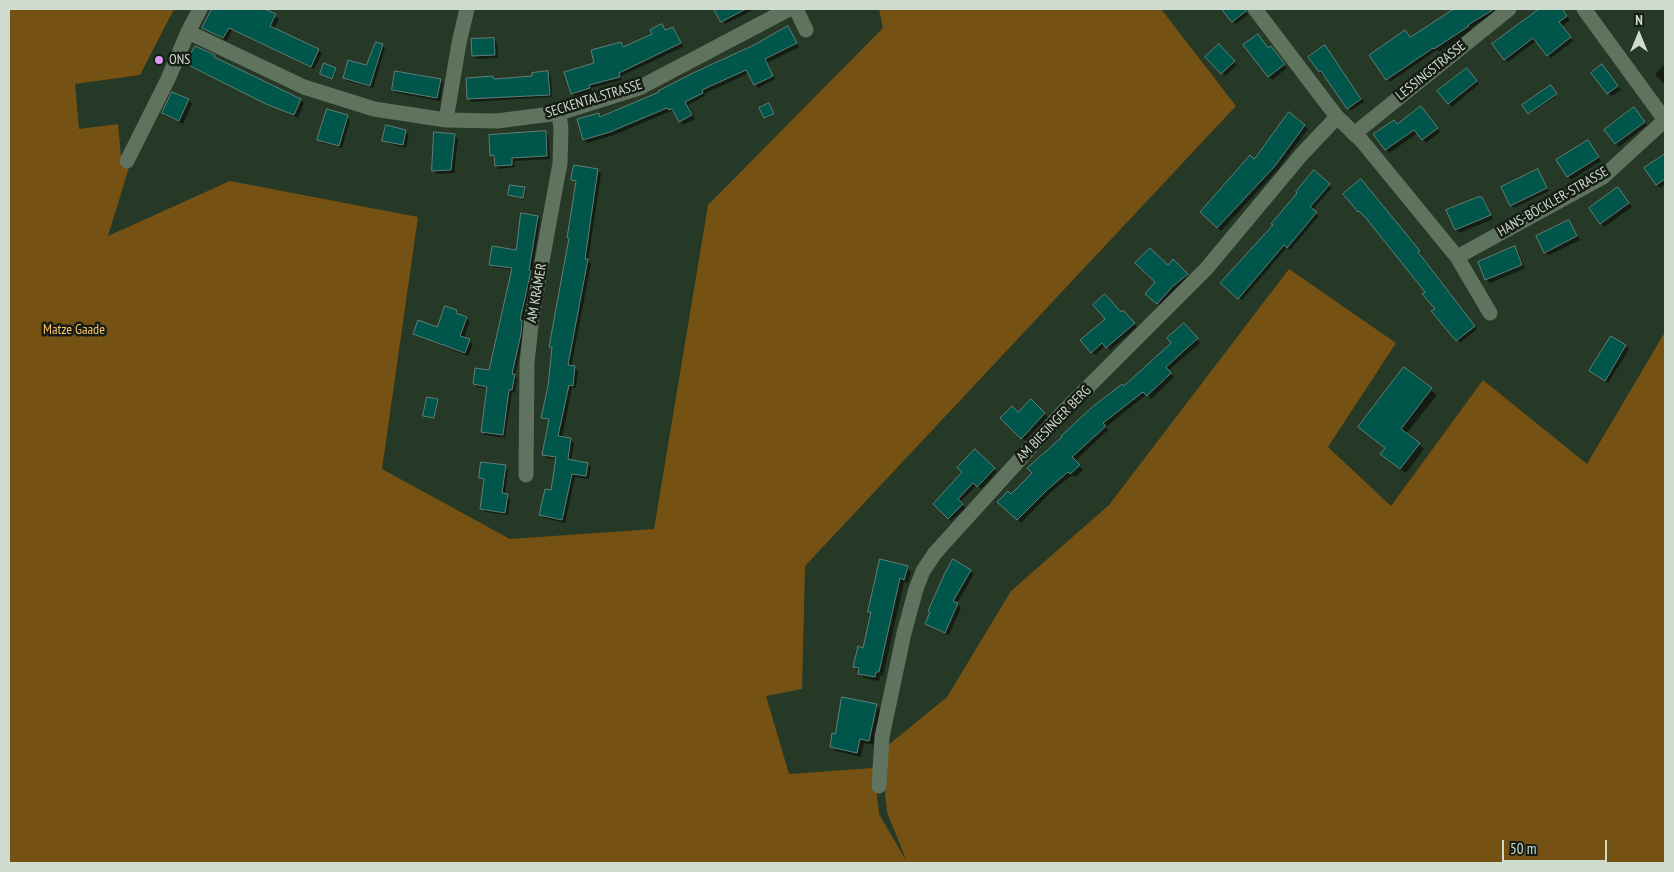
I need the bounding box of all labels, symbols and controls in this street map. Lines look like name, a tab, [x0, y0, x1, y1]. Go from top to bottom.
north arrow	[1614, 10, 1664, 60]
text: N	[1635, 11, 1643, 29]
street label: LESSINGSTRASSE	[1393, 38, 1469, 104]
place label: ONS	[169, 52, 190, 68]
marker: ONS	[153, 54, 165, 66]
street label: SECKENTALSTRASSE	[544, 76, 644, 122]
street label: HANS-BÖCKLER-STRASSE	[1495, 164, 1611, 240]
street label: AM KRÄMER	[524, 262, 550, 324]
park label: Matze Gaade	[43, 322, 105, 338]
street label: AM BIESINGER BERG	[1013, 382, 1095, 466]
scale bar	[1504, 830, 1609, 862]
text: 50 m	[1510, 839, 1536, 858]

